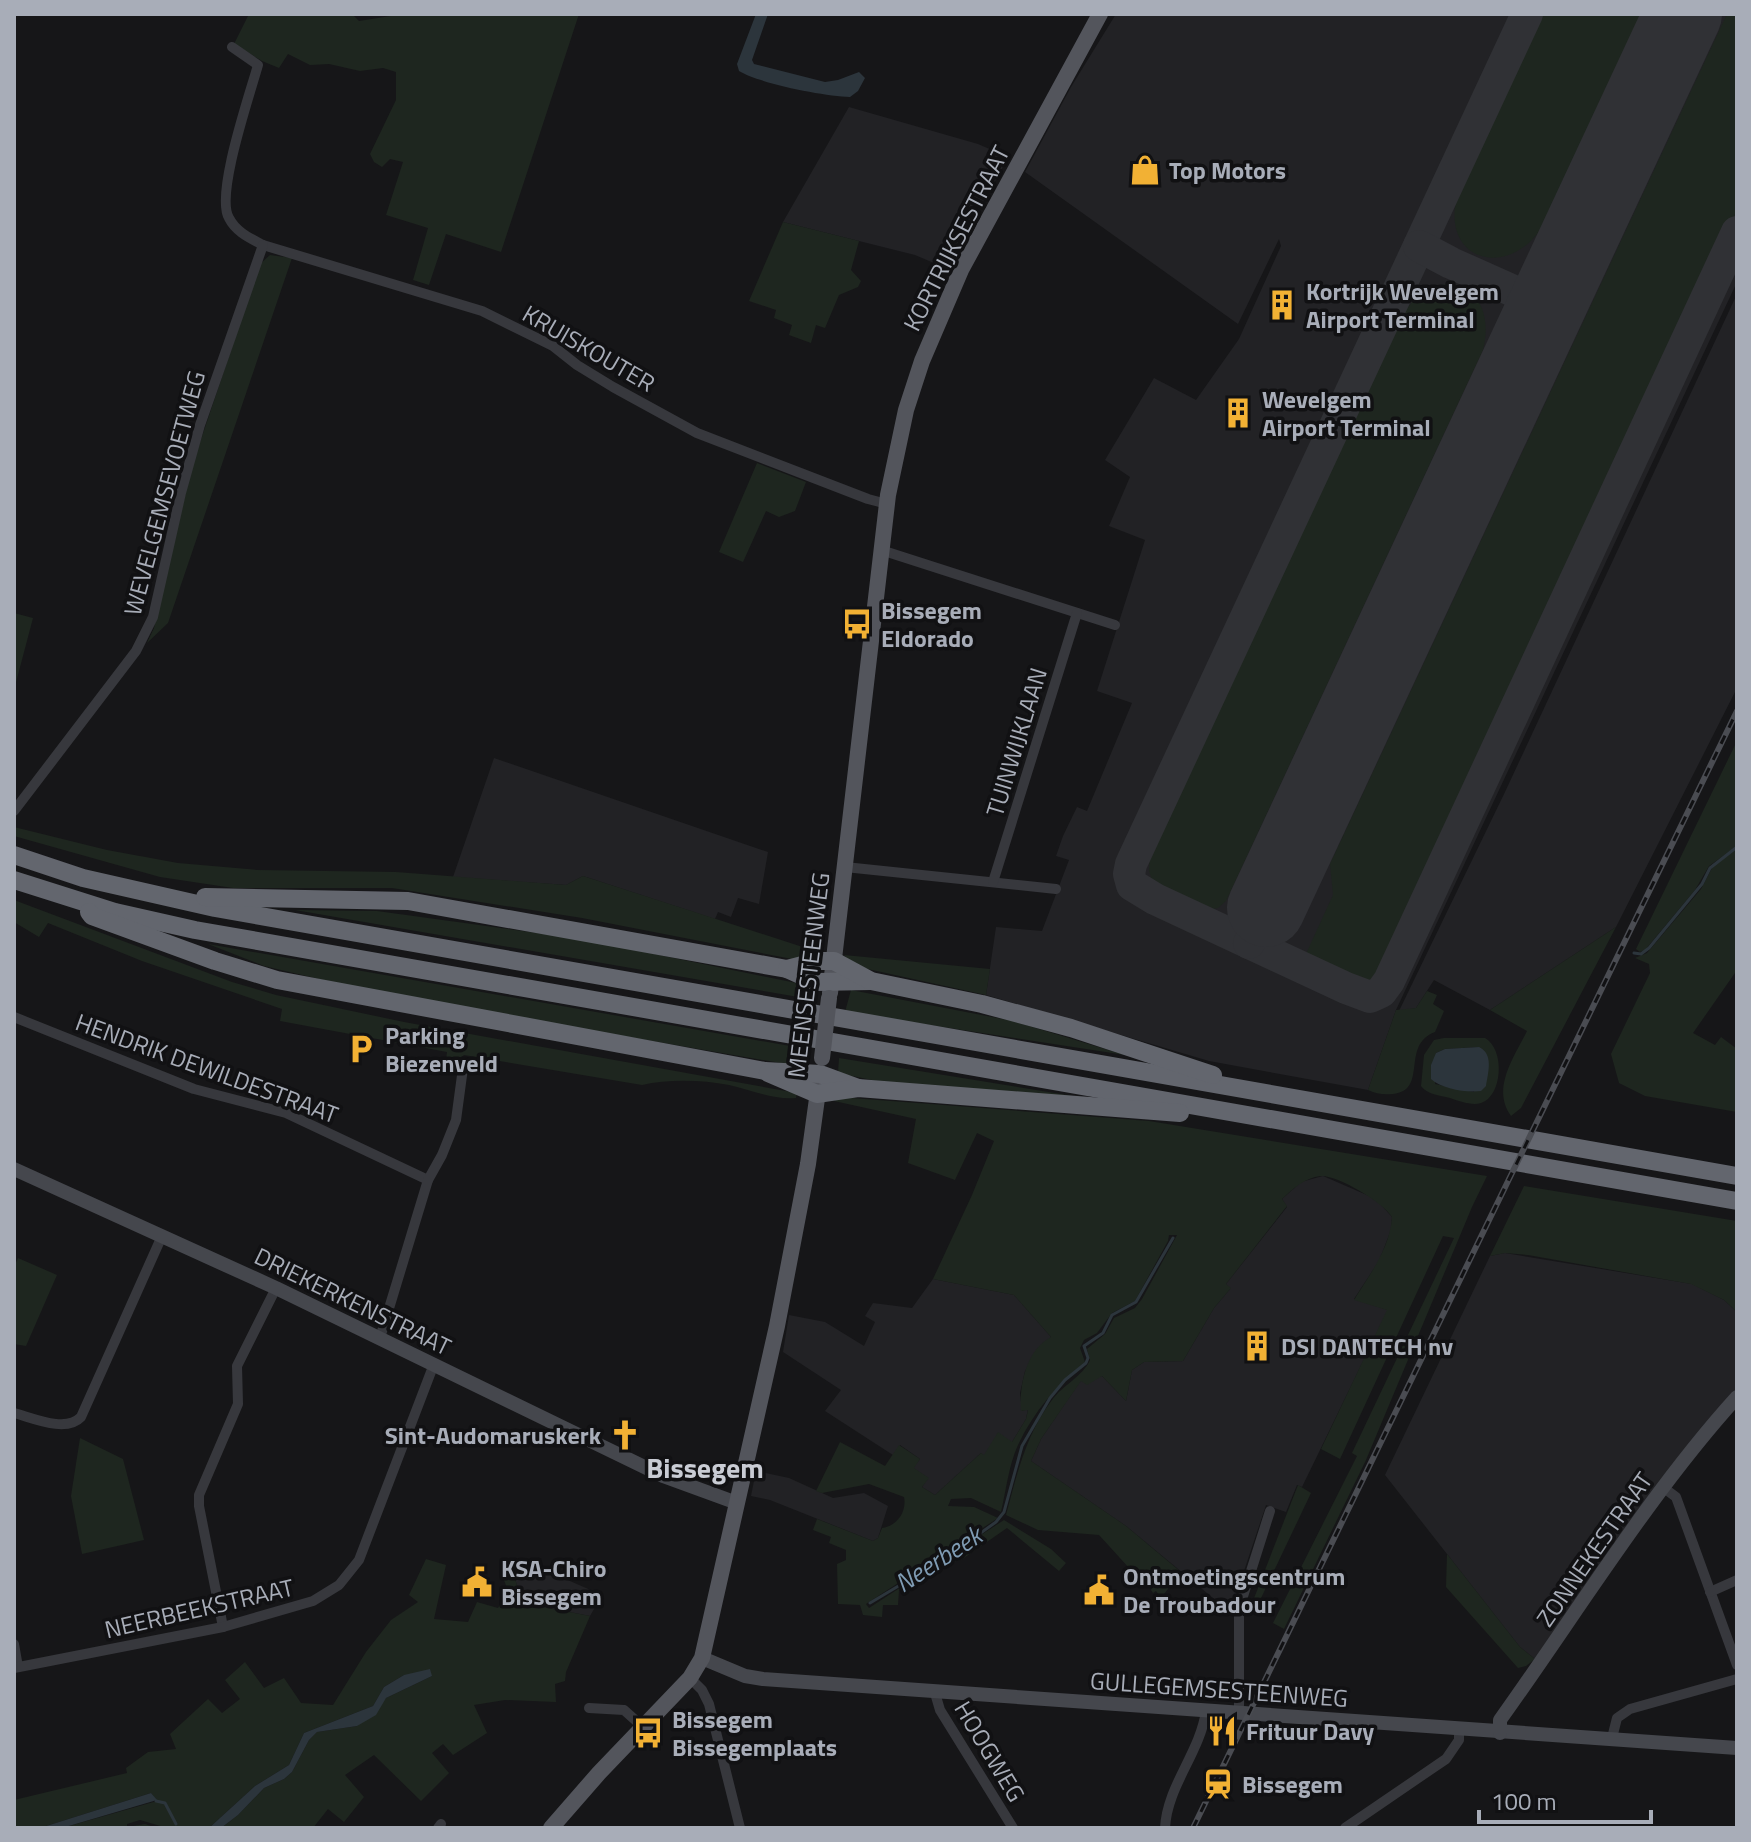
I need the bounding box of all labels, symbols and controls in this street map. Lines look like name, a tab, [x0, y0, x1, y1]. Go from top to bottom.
street label: KORTRIJKSESTRAAT	[894, 139, 1019, 337]
place label: Top Motors	[1169, 152, 1286, 188]
shop icon: Top Motors	[1128, 153, 1162, 187]
place label: Kortrijk Wevelgem Airport Terminal	[1306, 273, 1499, 337]
building icon: Kortrijk Wevelgem Airport Terminal	[1265, 288, 1299, 322]
street label: KRUISKOUTER	[516, 295, 662, 401]
street label: WEVELGEMSEVOETWEG	[114, 367, 214, 619]
place label: Wevelgem Airport Terminal	[1262, 381, 1431, 445]
building icon: Wevelgem Airport Terminal	[1221, 396, 1255, 430]
place label: Bissegem Eldorado	[881, 592, 982, 656]
bus stop icon: Bissegem Eldorado	[840, 607, 874, 641]
street label: TUINWIJKLAAN	[976, 663, 1056, 821]
street label: MEENSESTEENWEG	[778, 870, 838, 1080]
street label: HENDRIK DEWILDESTRAAT	[71, 1004, 344, 1132]
place label: Parking Biezenveld	[385, 1017, 498, 1081]
parking icon: Parking Biezenveld	[344, 1032, 378, 1066]
street label: DRIEKERKENSTRAAT	[249, 1238, 458, 1364]
place label: DSI DANTECH nv	[1281, 1328, 1453, 1364]
building icon: DSI DANTECH nv	[1240, 1329, 1274, 1363]
place label: Sint-Audomaruskerk	[385, 1417, 602, 1453]
church icon: Sint-Audomaruskerk	[608, 1418, 642, 1452]
district label: Bissegem	[646, 1446, 764, 1489]
street label: ZONNEKESTRAAT	[1527, 1464, 1661, 1634]
water label: Neerbeek	[887, 1514, 992, 1602]
place label: KSA-Chiro Bissegem	[501, 1550, 607, 1614]
place label: Ontmoetingscentrum De Troubadour	[1123, 1558, 1345, 1622]
public building icon: KSA-Chiro Bissegem	[460, 1565, 494, 1599]
street label: NEERBEEKSTRAAT	[101, 1569, 297, 1647]
public building icon: Ontmoetingscentrum De Troubadour	[1082, 1573, 1116, 1607]
street label: GULLEGEMSESTEENWEG	[1089, 1662, 1349, 1716]
street label: HOOGWEG	[946, 1694, 1034, 1808]
place label: Bissegem Bissegemplaats	[672, 1701, 837, 1765]
place label: Frituur Davy	[1246, 1713, 1374, 1749]
restaurant icon: Frituur Davy	[1205, 1714, 1239, 1748]
bus stop icon: Bissegem Bissegemplaats	[631, 1716, 665, 1750]
place label: Bissegem	[1242, 1766, 1343, 1802]
station icon: Bissegem	[1201, 1767, 1235, 1801]
scale bar	[1479, 1774, 1651, 1824]
text: 100 m	[1491, 1783, 1557, 1819]

